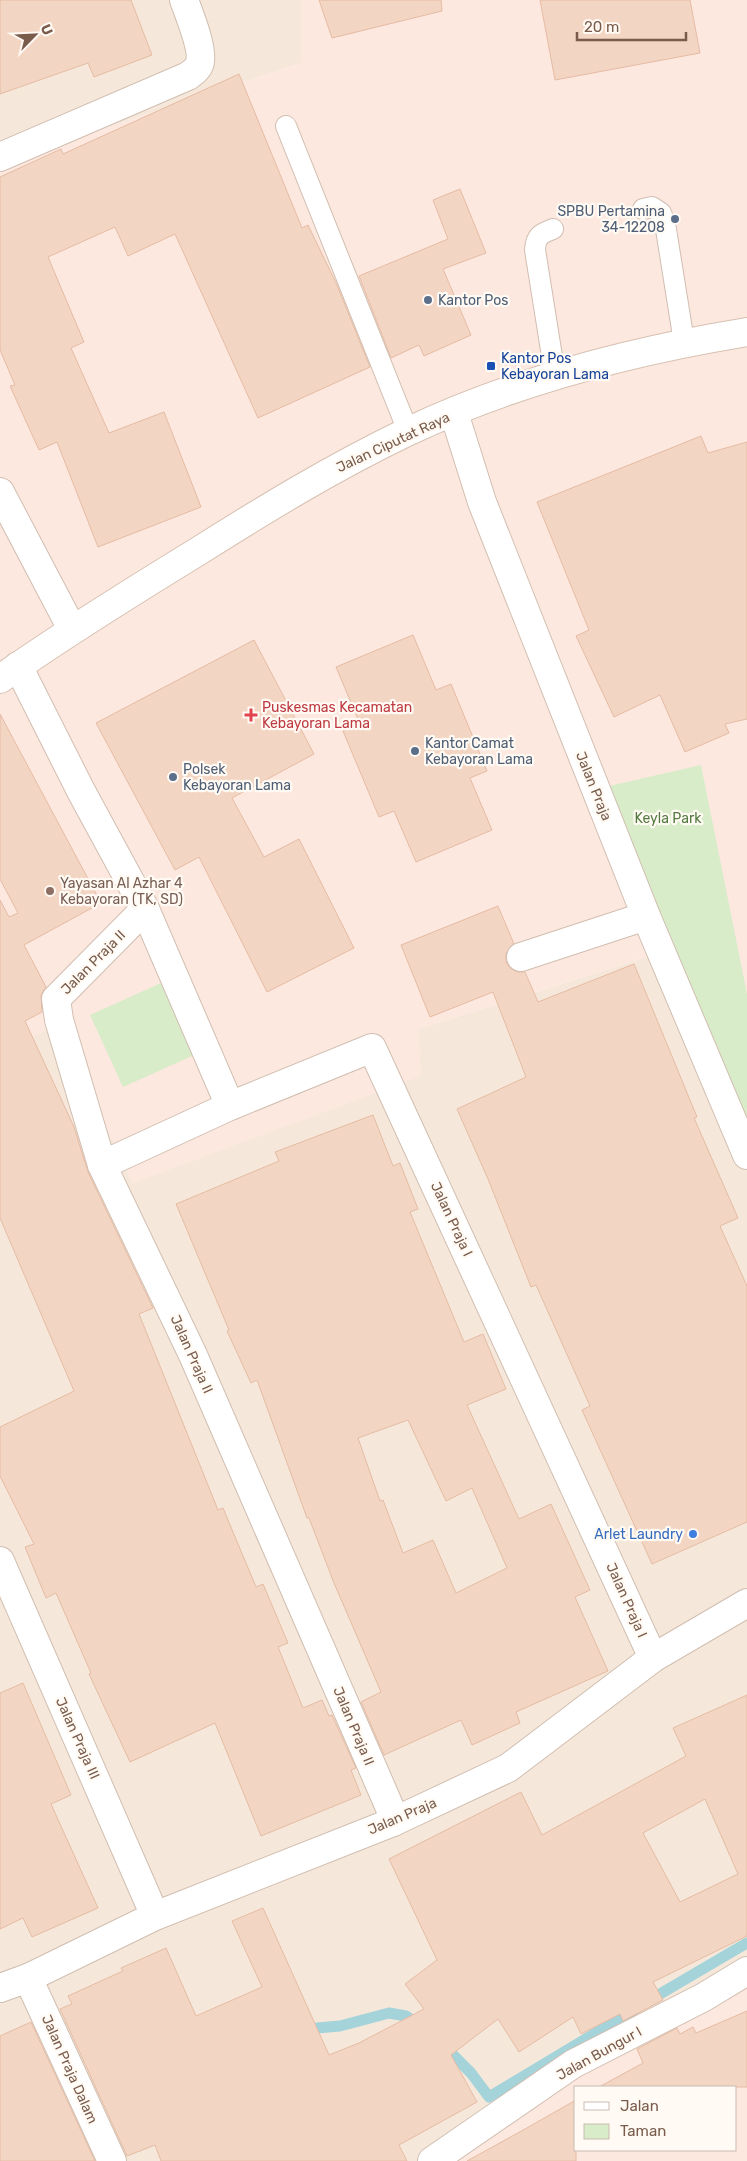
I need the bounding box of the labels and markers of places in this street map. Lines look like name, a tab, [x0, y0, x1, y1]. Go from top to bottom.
place label: SPBU Pertamina 34-12208	[557, 203, 665, 236]
marker: SPBU Pertamina 34-12208	[669, 213, 681, 225]
place label: Kantor Pos	[438, 292, 508, 309]
marker: Kantor Pos	[422, 294, 434, 306]
place label: Kantor Pos Kebayoran Lama	[501, 350, 609, 383]
marker: Kantor Pos Kebayoran Lama	[485, 360, 497, 372]
place label: Puskesmas Kecamatan Kebayoran Lama	[262, 699, 412, 732]
marker: Puskesmas Kecamatan Kebayoran Lama	[244, 708, 258, 722]
place label: Kantor Camat Kebayoran Lama	[425, 735, 533, 768]
marker: Kantor Camat Kebayoran Lama	[409, 745, 421, 757]
place label: Polsek Kebayoran Lama	[183, 761, 291, 794]
marker: Polsek Kebayoran Lama	[167, 771, 179, 783]
place label: Yayasan Al Azhar 4 Kebayoran (TK, SD)	[60, 875, 183, 908]
marker: Yayasan Al Azhar 4 Kebayoran (TK, SD)	[44, 885, 56, 897]
place label: Arlet Laundry	[594, 1526, 683, 1543]
marker: Arlet Laundry	[687, 1528, 699, 1540]

